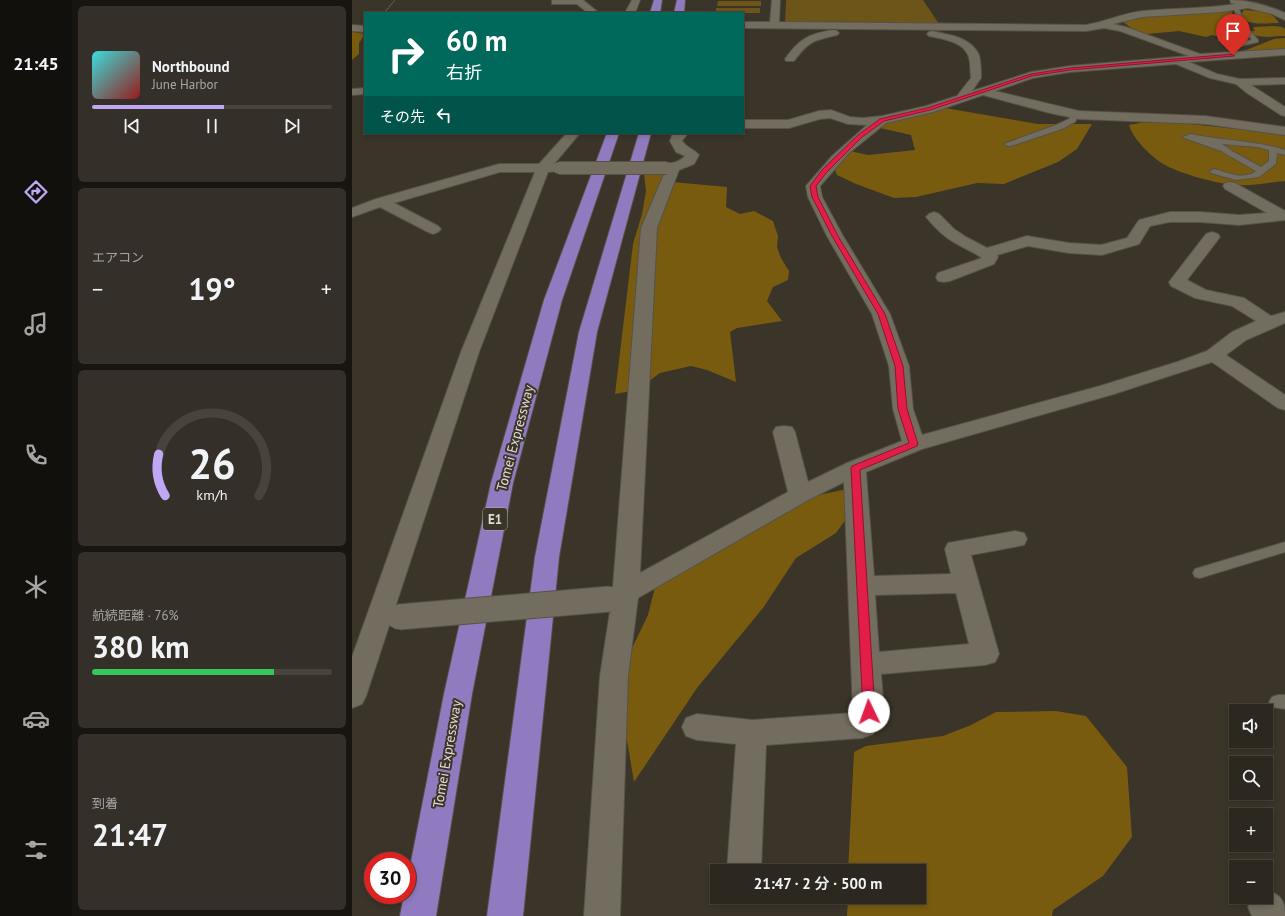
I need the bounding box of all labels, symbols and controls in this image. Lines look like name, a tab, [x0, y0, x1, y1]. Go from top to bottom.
pin	[1216, 14, 1250, 55]
icon: arrive	[1222, 20, 1244, 42]
text: 60 m	[446, 22, 507, 59]
icon: right	[380, 28, 432, 80]
text: 21:45	[13, 52, 59, 75]
text: Northbound	[152, 57, 229, 76]
text: 右折	[446, 61, 482, 84]
text: June Harbor	[152, 76, 218, 93]
icon: left	[433, 104, 455, 126]
text: その先	[380, 107, 425, 126]
icon: previous	[121, 115, 143, 137]
icon: pause	[201, 115, 223, 137]
icon: next	[281, 115, 303, 137]
icon: directions	[22, 178, 50, 206]
text: エアコン	[92, 249, 144, 266]
text: 19°	[188, 269, 236, 308]
text: −	[92, 275, 103, 303]
text: +	[321, 275, 332, 303]
icon: music	[22, 310, 50, 338]
street label: Tomei Expressway	[492, 382, 538, 493]
text: 26	[188, 437, 236, 490]
icon: phone	[22, 441, 50, 469]
text: km/h	[196, 485, 228, 504]
road number: E1	[483, 508, 507, 530]
icon: climate	[22, 573, 50, 601]
text: 航続距離 · 76%	[92, 607, 179, 624]
text: 380 km	[92, 627, 190, 666]
position arrow	[848, 691, 890, 733]
street label: Tomei Expressway	[429, 698, 465, 809]
map controls	[1229, 704, 1273, 904]
button: sound	[1229, 704, 1273, 748]
icon: car	[22, 705, 50, 733]
button: search	[1229, 756, 1273, 800]
text: 到着	[92, 795, 118, 812]
button: +	[1229, 808, 1273, 852]
text: 21:47	[92, 815, 168, 854]
icon: filters	[22, 836, 50, 864]
speed limit sign: 30	[364, 852, 416, 904]
button: −	[1229, 860, 1273, 904]
text: 21:47 · 2 分 · 500 m	[754, 874, 882, 893]

